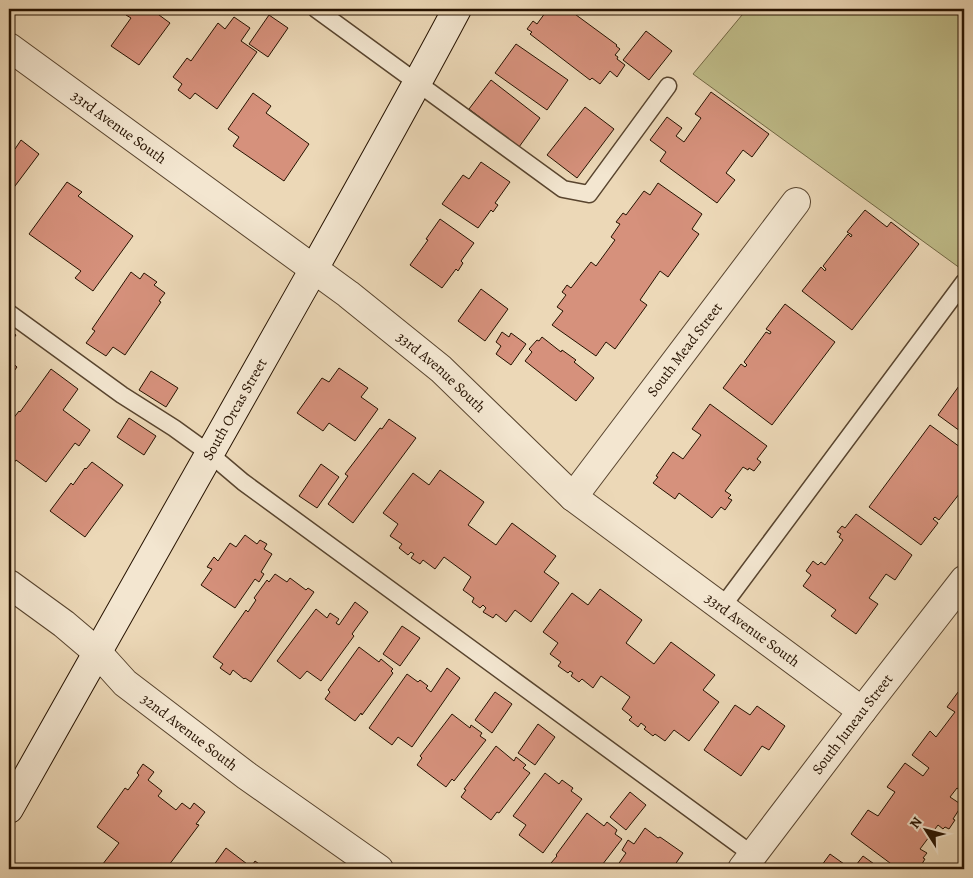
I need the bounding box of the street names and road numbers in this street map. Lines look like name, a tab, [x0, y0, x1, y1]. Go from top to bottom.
street label: 33rd Avenue South	[67, 86, 171, 168]
street label: South Mead Street	[642, 298, 727, 401]
street label: 33rd Avenue South	[392, 327, 490, 417]
street label: South Orcas Street	[198, 355, 271, 464]
street label: 33rd Avenue South	[701, 588, 804, 672]
street label: South Juneau Street	[807, 670, 897, 779]
street label: 32nd Avenue South	[137, 689, 242, 775]

